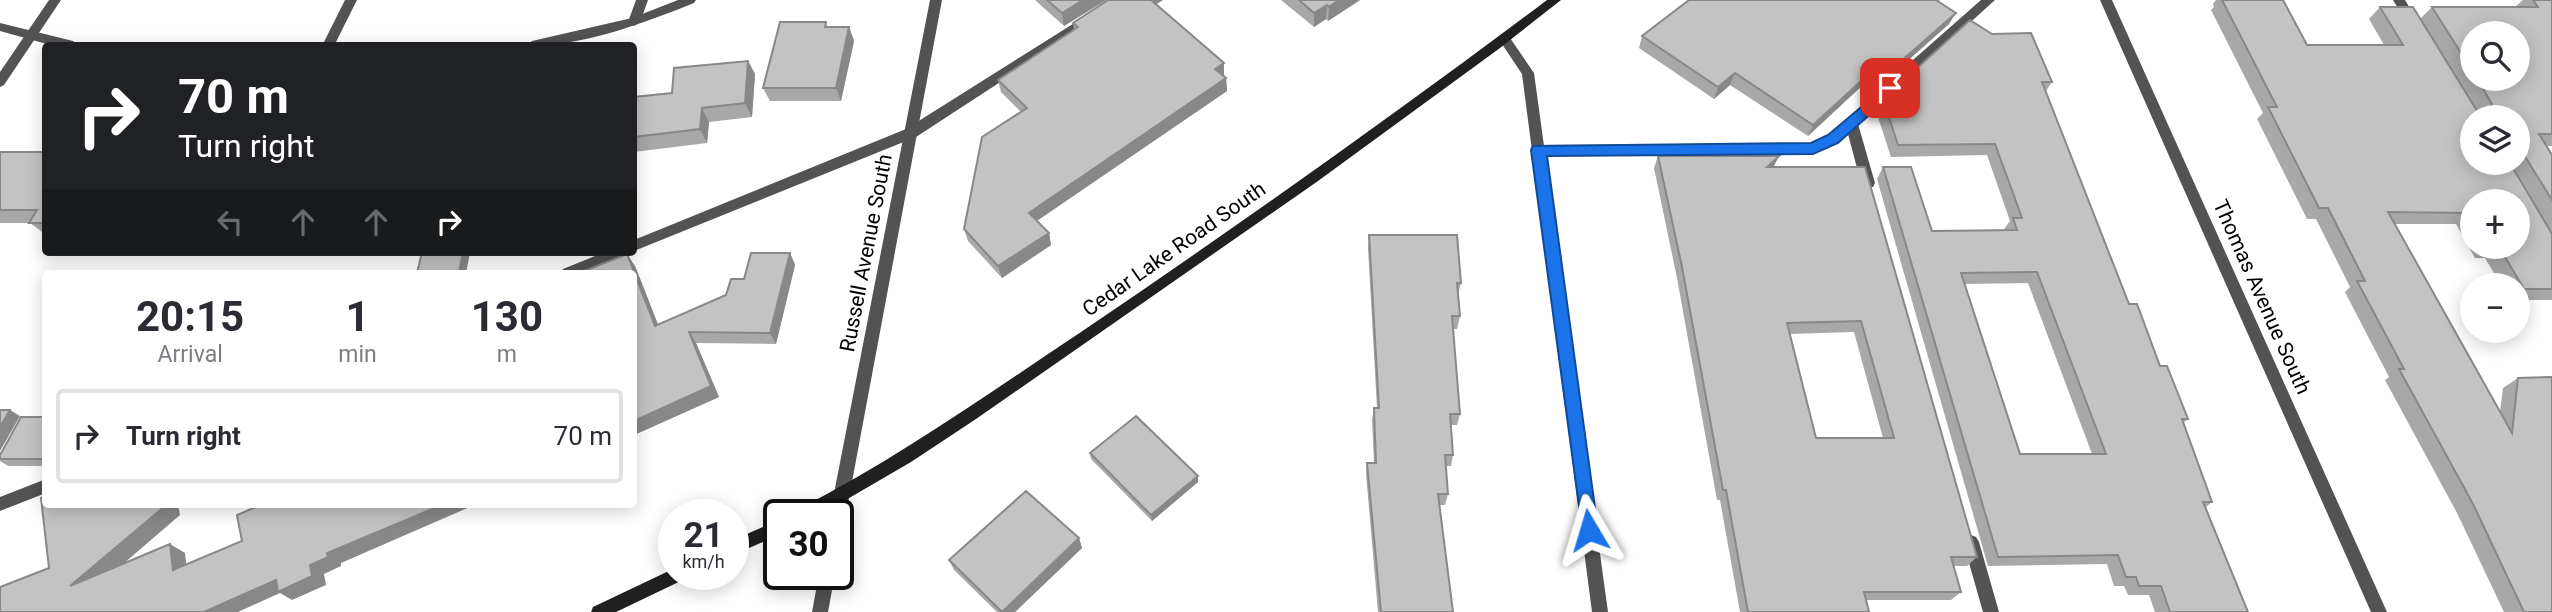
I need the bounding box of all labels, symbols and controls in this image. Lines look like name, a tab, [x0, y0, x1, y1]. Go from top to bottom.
map controls	[2460, 21, 2530, 343]
button: search	[2460, 21, 2530, 91]
pin	[1860, 58, 1920, 118]
text: 70 m	[178, 68, 289, 125]
icon: arrive	[1871, 69, 1909, 107]
icon: right	[63, 70, 154, 161]
button: layers	[2460, 105, 2530, 175]
text: Turn right	[178, 127, 314, 165]
street label: Russell Avenue South	[835, 152, 897, 354]
street label: Cedar Lake Road South	[1078, 177, 1270, 321]
button: +	[2460, 189, 2530, 259]
street label: Thomas Avenue South	[2208, 196, 2316, 398]
icon: left	[211, 203, 249, 241]
icon: ahead	[284, 203, 322, 241]
icon: ahead	[357, 203, 395, 241]
icon: right	[430, 203, 468, 241]
button: −	[2460, 273, 2530, 343]
text: 20:15	[136, 292, 244, 341]
text: 1	[345, 292, 370, 341]
text: 130	[471, 292, 543, 341]
text: Arrival	[157, 341, 223, 368]
text: min	[338, 341, 377, 368]
text: m	[497, 341, 517, 368]
icon: right	[67, 417, 105, 455]
text: Turn right	[126, 421, 241, 451]
text: 70 m	[554, 421, 612, 451]
position arrow	[1552, 493, 1626, 567]
speed limit sign: 30	[763, 499, 854, 590]
text: 21	[683, 515, 724, 556]
text: km/h	[682, 551, 725, 572]

